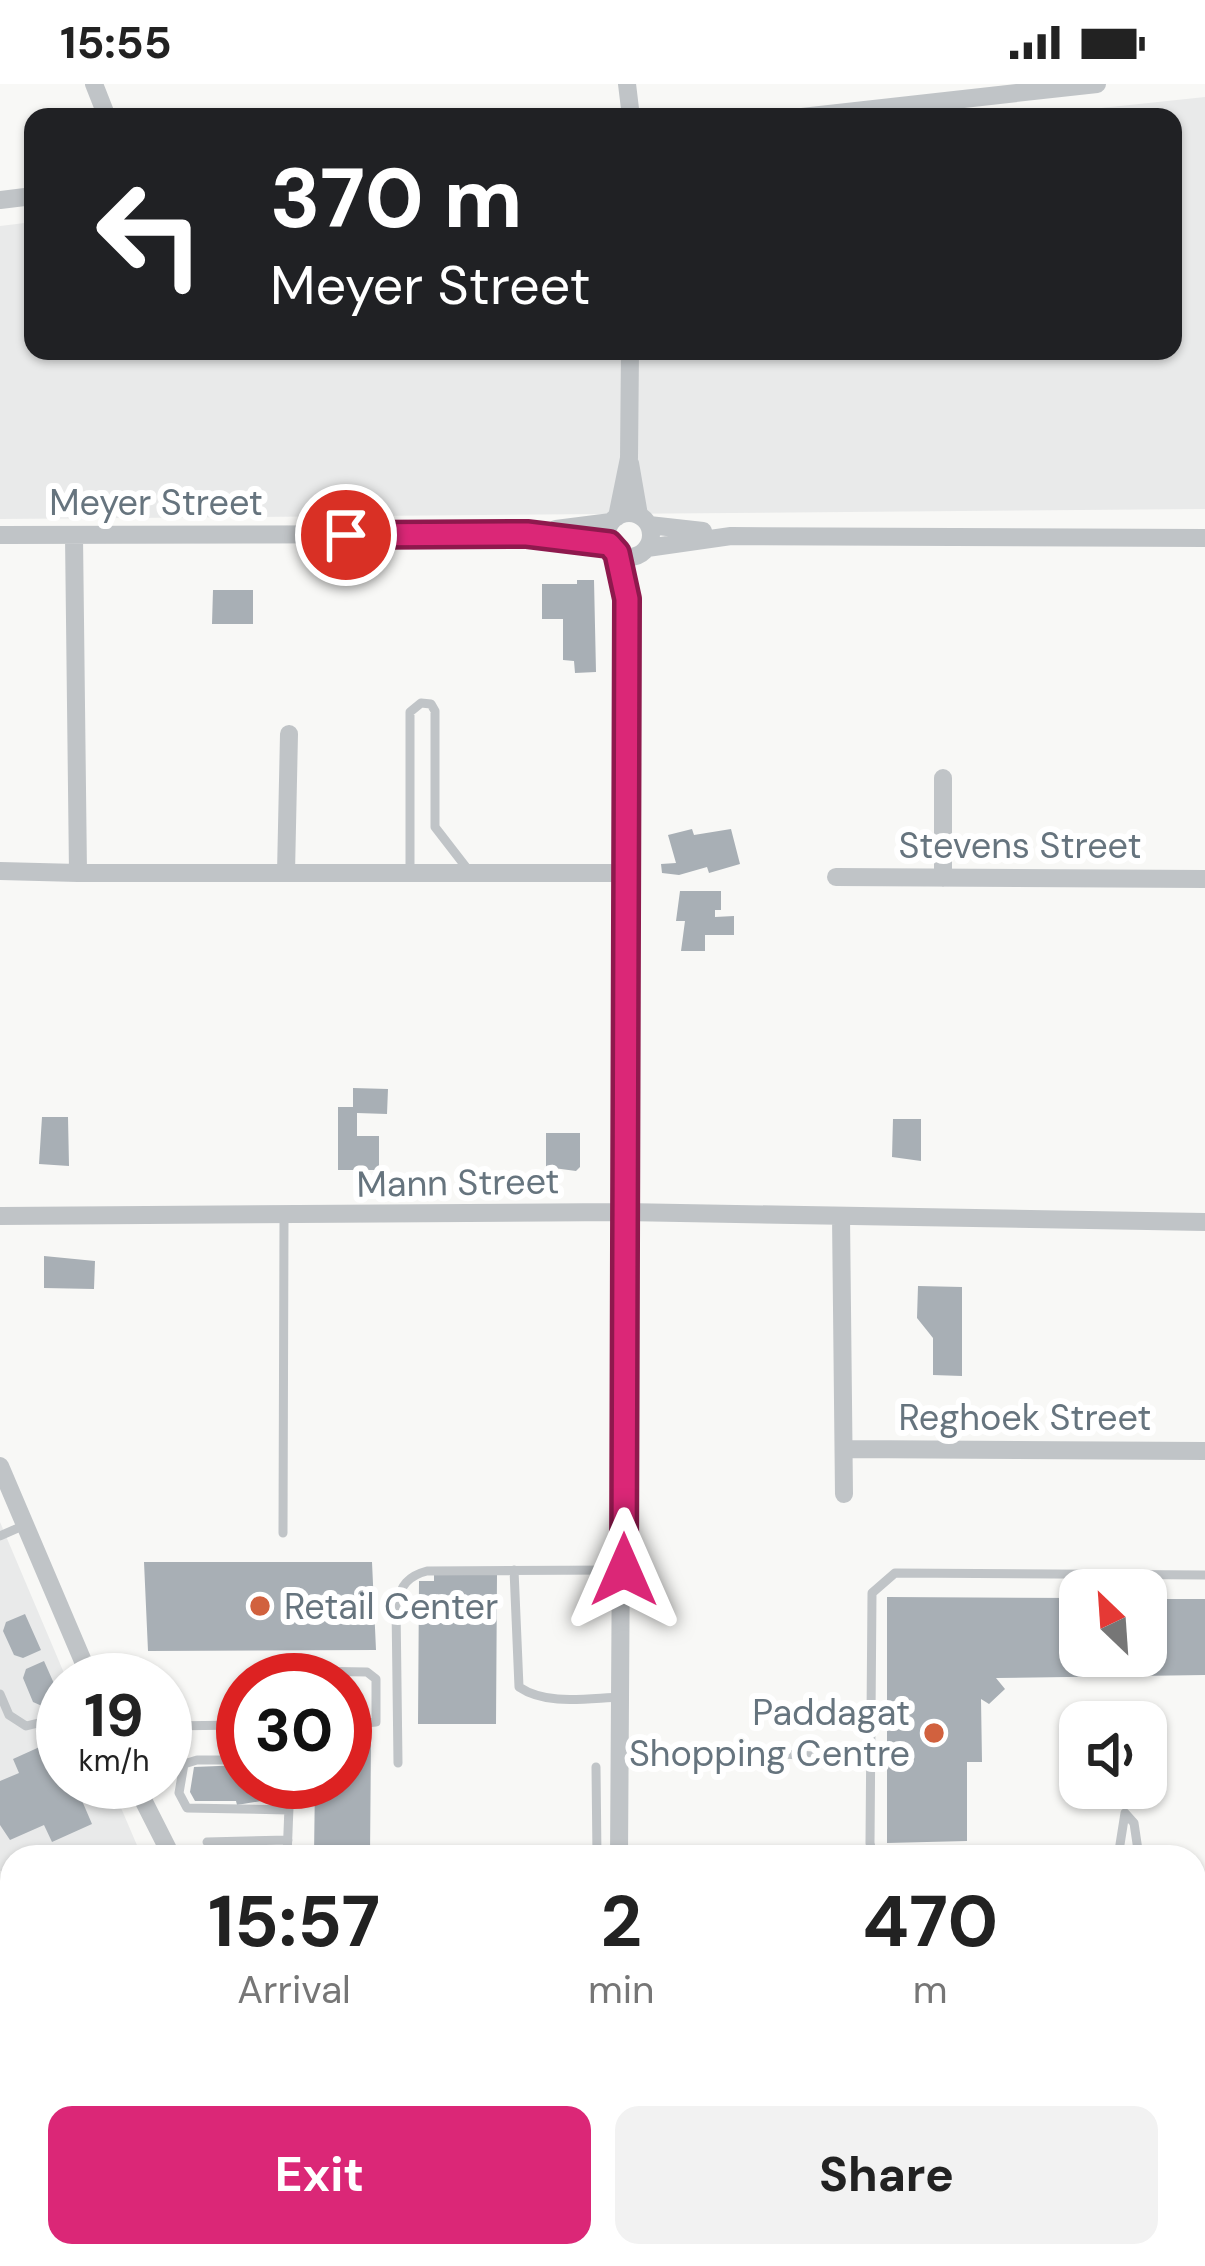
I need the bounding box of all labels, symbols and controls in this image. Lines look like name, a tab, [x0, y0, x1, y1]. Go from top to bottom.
text: 15:55	[60, 13, 172, 72]
text: 370 m	[270, 144, 523, 253]
icon: left	[72, 156, 228, 312]
text: Meyer Street	[270, 250, 591, 321]
street label: Meyer Street	[49, 479, 263, 526]
pin	[295, 484, 397, 586]
icon: arrive	[313, 502, 379, 568]
street label: Stevens Street	[898, 822, 1142, 869]
street label: Mann Street	[356, 1157, 560, 1208]
street label: Reghoek Street	[899, 1394, 1151, 1441]
position arrow	[561, 1507, 687, 1633]
north arrow	[1059, 1569, 1167, 1677]
map controls	[1059, 1569, 1167, 1809]
place label: Retail Center	[284, 1583, 498, 1630]
marker: Retail Center	[247, 1593, 273, 1619]
speed limit sign: 30	[216, 1653, 372, 1809]
text: 19	[84, 1676, 144, 1755]
place label: Paddagat Shopping Centre	[629, 1689, 910, 1777]
button: sound	[1059, 1701, 1167, 1809]
marker: Paddagat Shopping Centre	[921, 1720, 947, 1746]
text: km/h	[79, 1741, 149, 1780]
text: 15:57	[208, 1875, 380, 1968]
text: 2	[600, 1875, 642, 1968]
text: 470	[862, 1875, 998, 1968]
text: Arrival	[237, 1964, 351, 2015]
text: min	[588, 1964, 654, 2015]
text: m	[913, 1964, 948, 2015]
button: Exit	[48, 2106, 591, 2244]
button: Share	[615, 2106, 1158, 2244]

